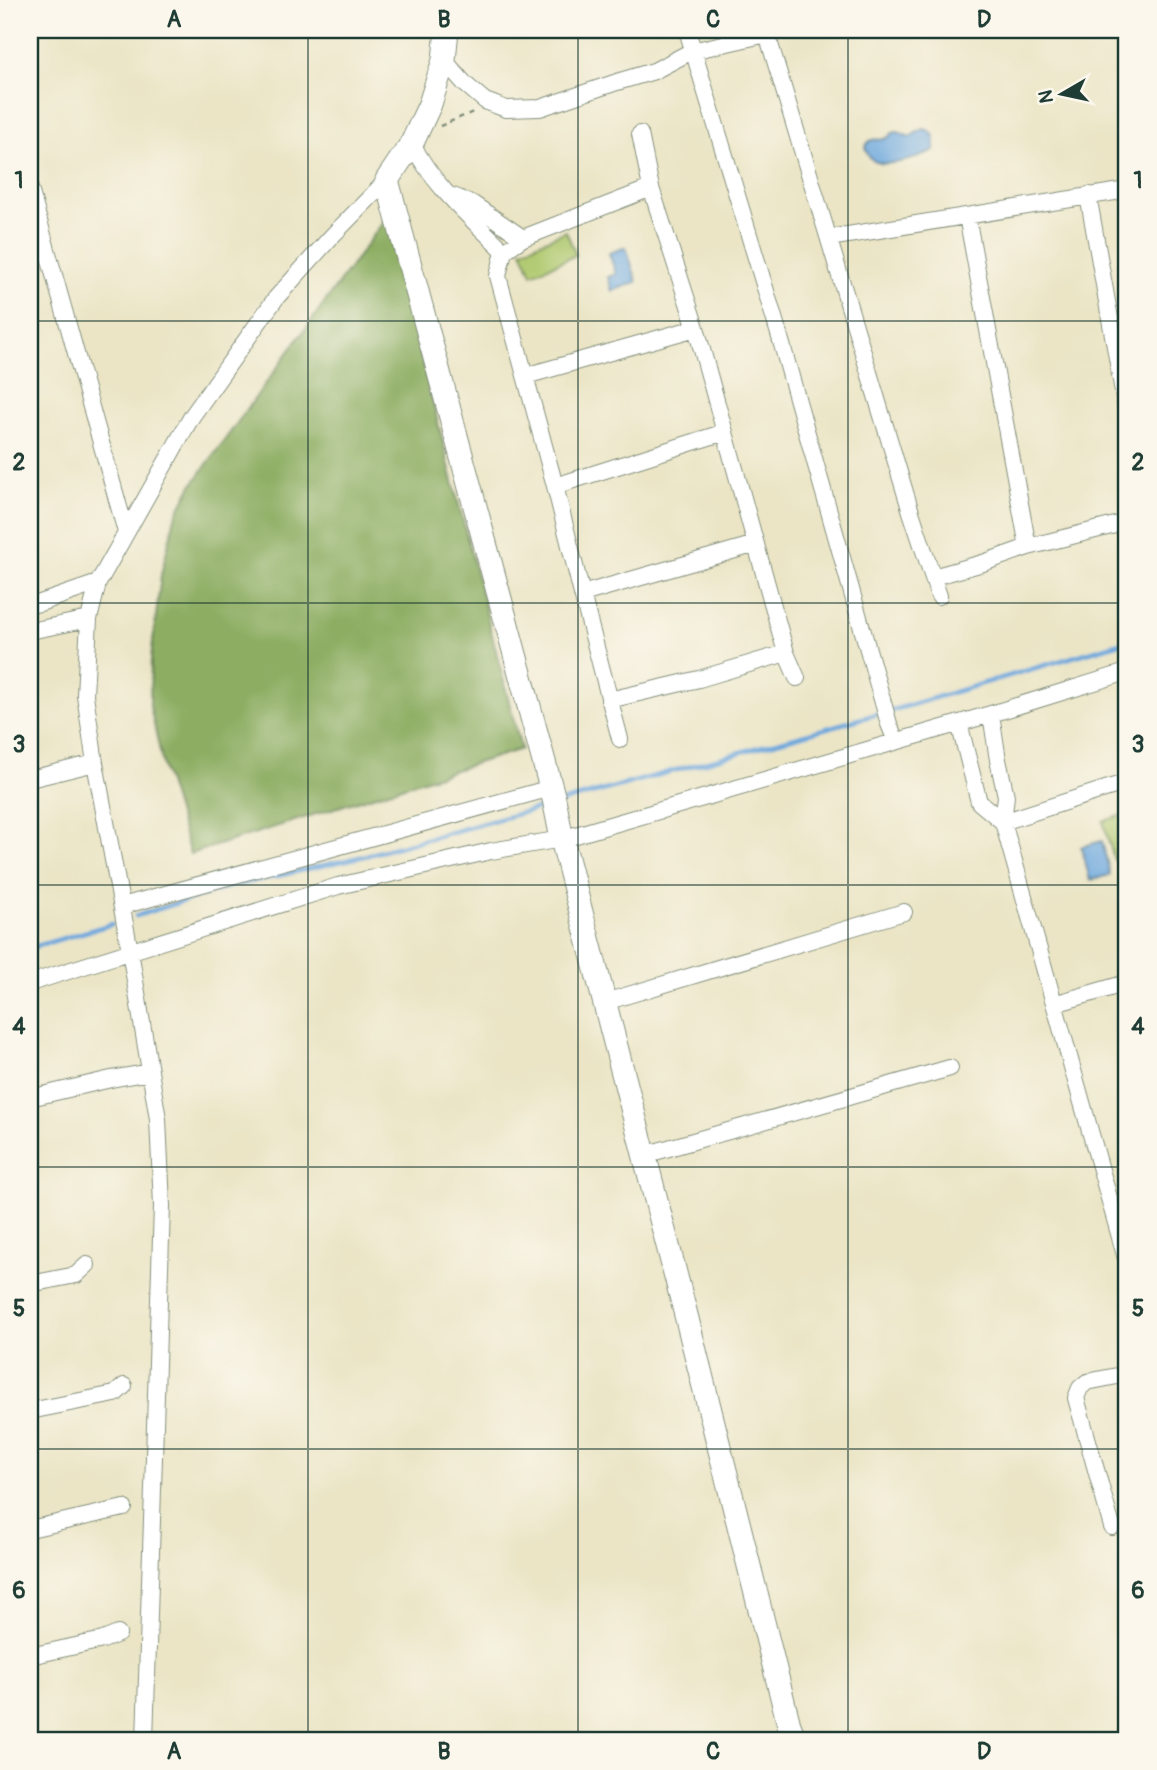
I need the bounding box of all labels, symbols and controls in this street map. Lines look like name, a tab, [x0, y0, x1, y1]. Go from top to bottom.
text: A	[167, 5, 182, 34]
text: B	[437, 5, 451, 34]
text: C	[706, 5, 720, 34]
text: D	[977, 5, 991, 34]
north arrow	[1028, 60, 1098, 130]
text: N	[1033, 88, 1059, 105]
text: 1	[15, 166, 24, 195]
text: 1	[1134, 166, 1143, 195]
text: 2	[13, 448, 26, 477]
text: 2	[1132, 448, 1145, 477]
text: 3	[13, 730, 25, 759]
text: 3	[1132, 730, 1144, 759]
text: 4	[12, 1012, 26, 1041]
text: 4	[1131, 1012, 1145, 1041]
text: 5	[13, 1294, 25, 1323]
text: 5	[1132, 1294, 1144, 1323]
text: 6	[12, 1576, 26, 1605]
text: 6	[1131, 1576, 1145, 1605]
text: A	[167, 1737, 182, 1766]
text: B	[437, 1737, 451, 1766]
text: C	[706, 1737, 720, 1766]
text: D	[977, 1737, 991, 1766]

